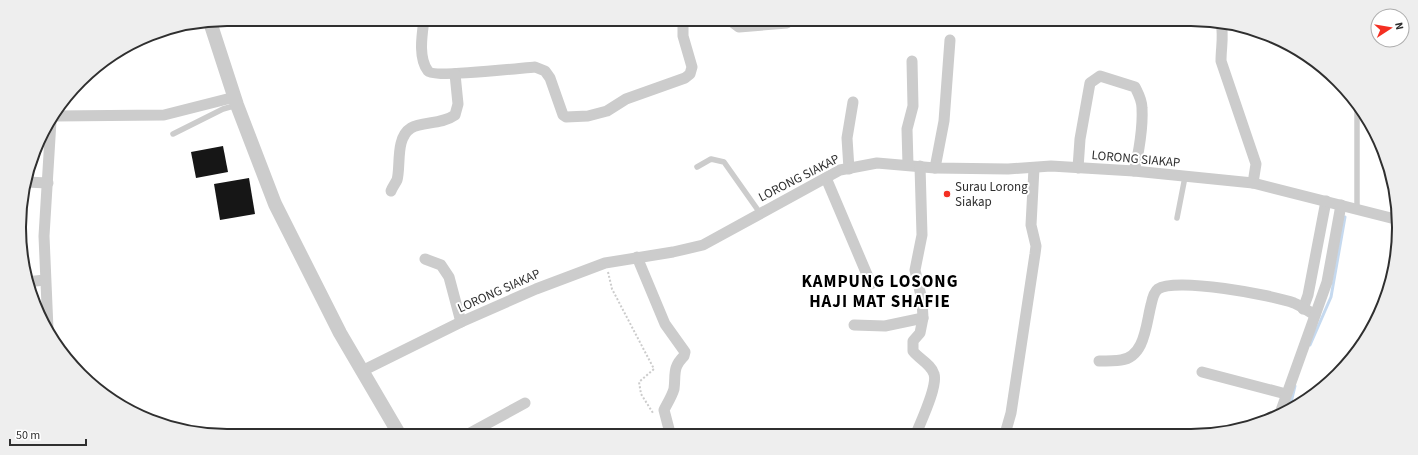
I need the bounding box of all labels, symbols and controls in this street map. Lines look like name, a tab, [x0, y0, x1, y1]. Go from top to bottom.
north arrow	[1370, 8, 1410, 48]
text: N	[1391, 21, 1407, 31]
street label: LORONG SIAKAP	[1091, 146, 1181, 172]
street label: LORONG SIAKAP	[755, 150, 843, 206]
place label: Surau Lorong Siakap	[955, 178, 1028, 211]
marker: Surau Lorong Siakap	[942, 189, 952, 199]
street label: LORONG SIAKAP	[455, 265, 543, 317]
district label: KAMPUNG LOSONG HAJI MAT SHAFIE	[801, 270, 959, 314]
scale bar	[10, 421, 86, 447]
text: 50 m	[16, 427, 40, 444]

